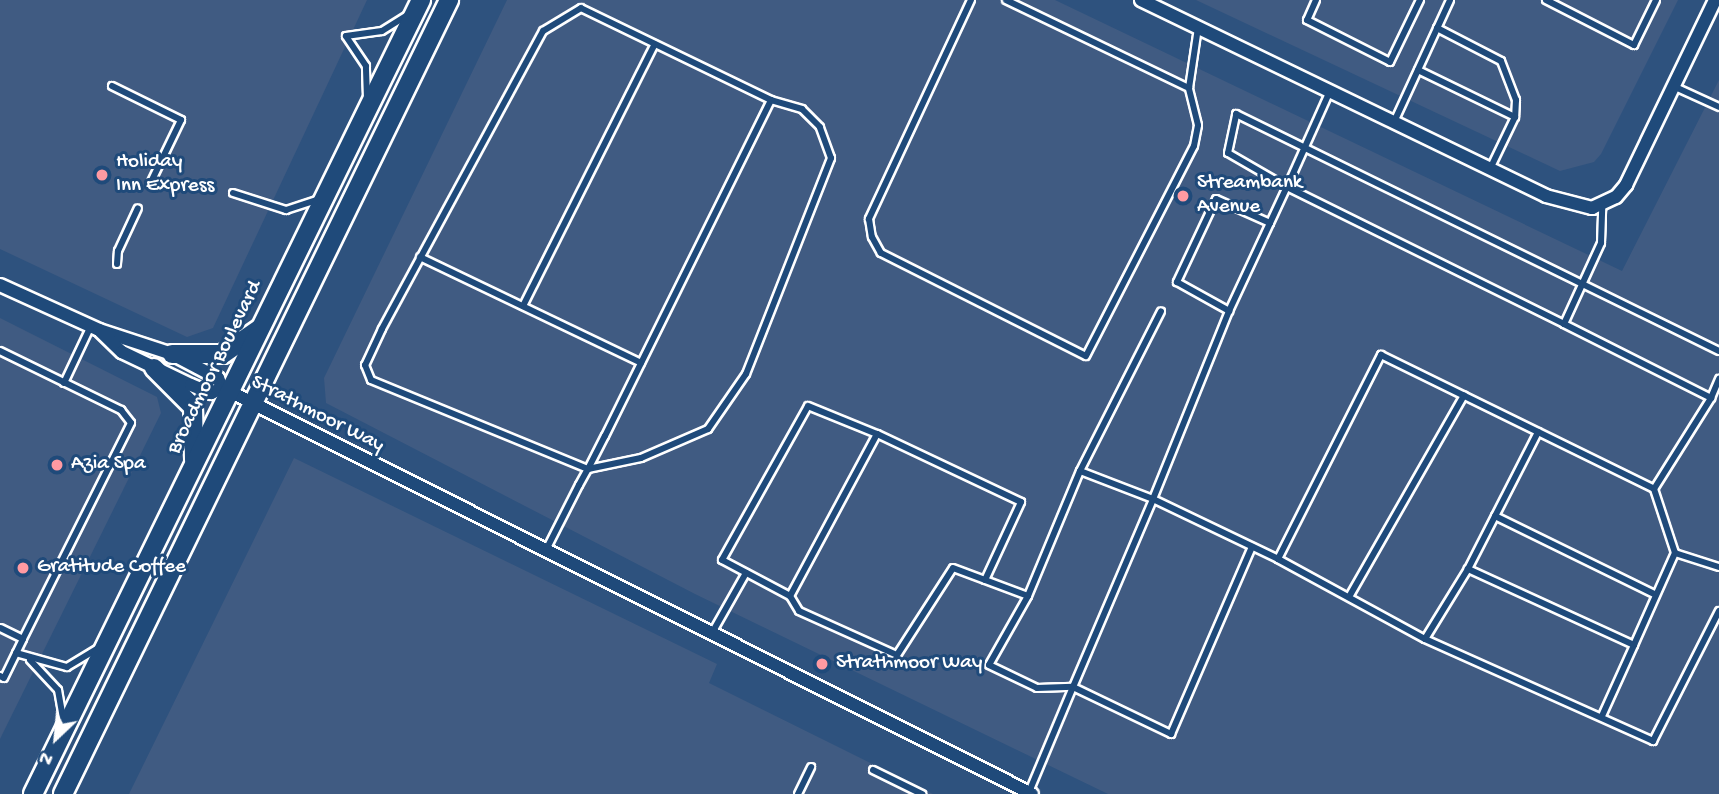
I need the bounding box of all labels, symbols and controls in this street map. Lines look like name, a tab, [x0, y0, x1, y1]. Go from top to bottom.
place label: Holiday Inn Express	[116, 150, 214, 200]
marker: Holiday Inn Express	[94, 167, 110, 183]
place label: Streambank Avenue	[1197, 171, 1302, 221]
marker: Streambank Avenue	[1175, 188, 1191, 204]
street label: Broadmoor Boulevard	[163, 277, 269, 459]
street label: Strathmoor Way	[246, 371, 388, 459]
place label: Azia Spa	[71, 452, 146, 478]
marker: Azia Spa	[49, 457, 65, 473]
place label: Gratitude Coffee	[37, 555, 186, 581]
marker: Gratitude Coffee	[15, 560, 31, 576]
place label: Strathmoor Way	[836, 651, 982, 677]
marker: Strathmoor Way	[814, 656, 830, 672]
north arrow	[21, 703, 91, 773]
text: N	[36, 744, 57, 770]

